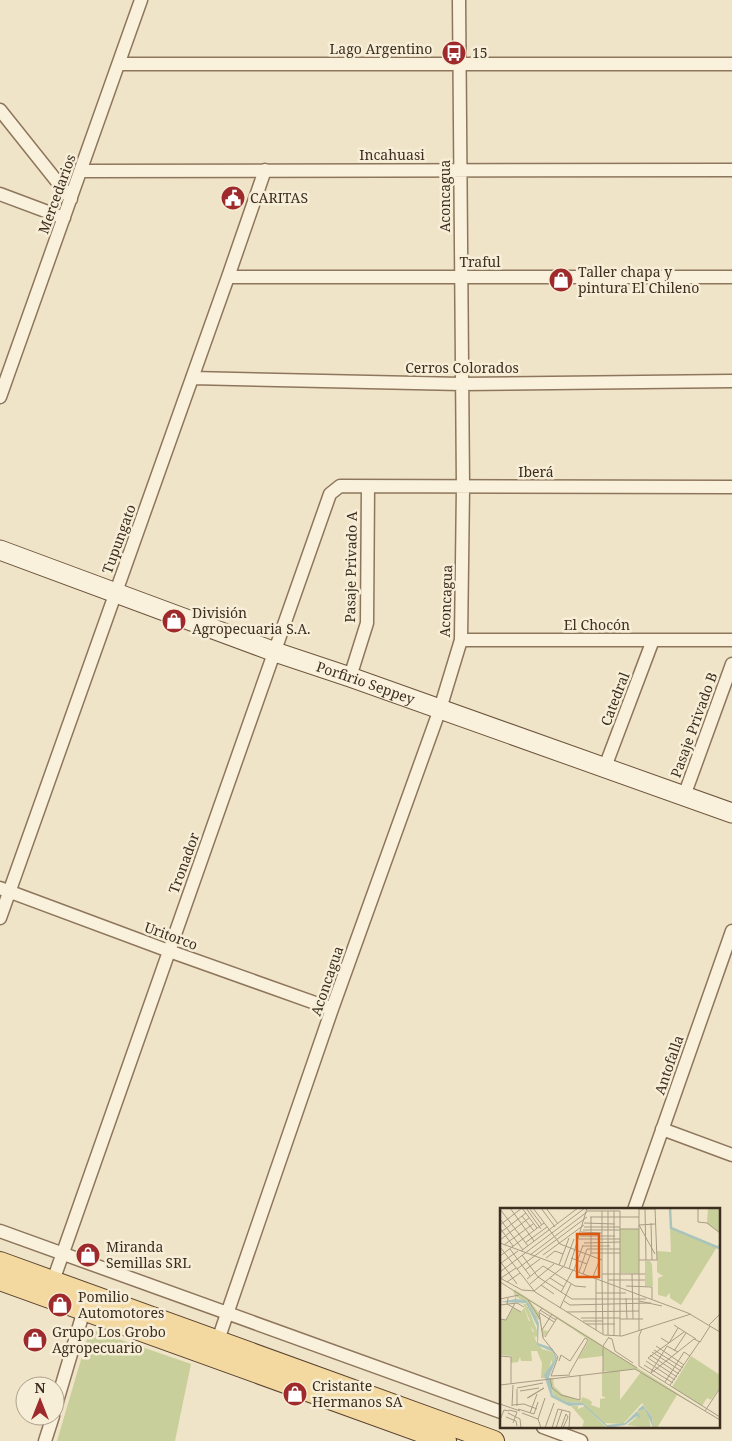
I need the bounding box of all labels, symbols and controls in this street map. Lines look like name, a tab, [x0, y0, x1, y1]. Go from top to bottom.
street label: Lago Argentino	[330, 39, 432, 58]
bus stop icon: 15	[441, 40, 467, 66]
place label: 15	[472, 43, 488, 62]
street label: Incahuasi	[359, 145, 425, 164]
street label: Mercedarios	[33, 151, 80, 236]
street label: Aconcagua	[435, 160, 454, 232]
public building icon: CARITAS	[220, 185, 246, 211]
place label: CARITAS	[250, 188, 308, 207]
street label: Traful	[459, 252, 501, 271]
place label: Taller chapa y pintura El Chileno	[578, 262, 699, 297]
shop icon: Taller chapa y pintura El Chileno	[548, 267, 574, 293]
street label: Cerros Colorados	[405, 358, 519, 377]
street label: Iberá	[518, 462, 554, 481]
street label: Tupungato	[97, 502, 140, 576]
street label: Pasaje Privado A	[340, 511, 361, 623]
street label: Aconcagua	[435, 564, 456, 638]
place label: División Agropecuaria S.A.	[192, 603, 311, 638]
shop icon: División Agropecuaria S.A.	[161, 608, 187, 634]
street label: El Chocón	[564, 615, 630, 634]
street label: Porfirio Seppey	[314, 656, 418, 708]
street label: Catedral	[596, 669, 634, 728]
street label: Pasaje Privado B	[666, 669, 721, 780]
street label: Tronador	[164, 829, 203, 896]
street label: Uritorco	[142, 917, 201, 954]
street label: Aconcagua	[306, 943, 347, 1018]
street label: Antofalla	[650, 1033, 688, 1097]
inset map	[500, 1208, 720, 1428]
place label: Miranda Semillas SRL	[106, 1237, 191, 1272]
shop icon: Miranda Semillas SRL	[75, 1242, 101, 1268]
place label: Pomilio Automotores	[78, 1287, 164, 1322]
shop icon: Pomilio Automotores	[47, 1292, 73, 1318]
place label: Grupo Los Grobo Agropecuario	[52, 1322, 166, 1357]
shop icon: Grupo Los Grobo Agropecuario	[22, 1327, 48, 1353]
north arrow	[15, 1376, 65, 1426]
place label: Cristante Hermanos SA	[312, 1376, 403, 1411]
text: N	[34, 1378, 46, 1397]
shop icon: Cristante Hermanos SA	[282, 1381, 308, 1407]

